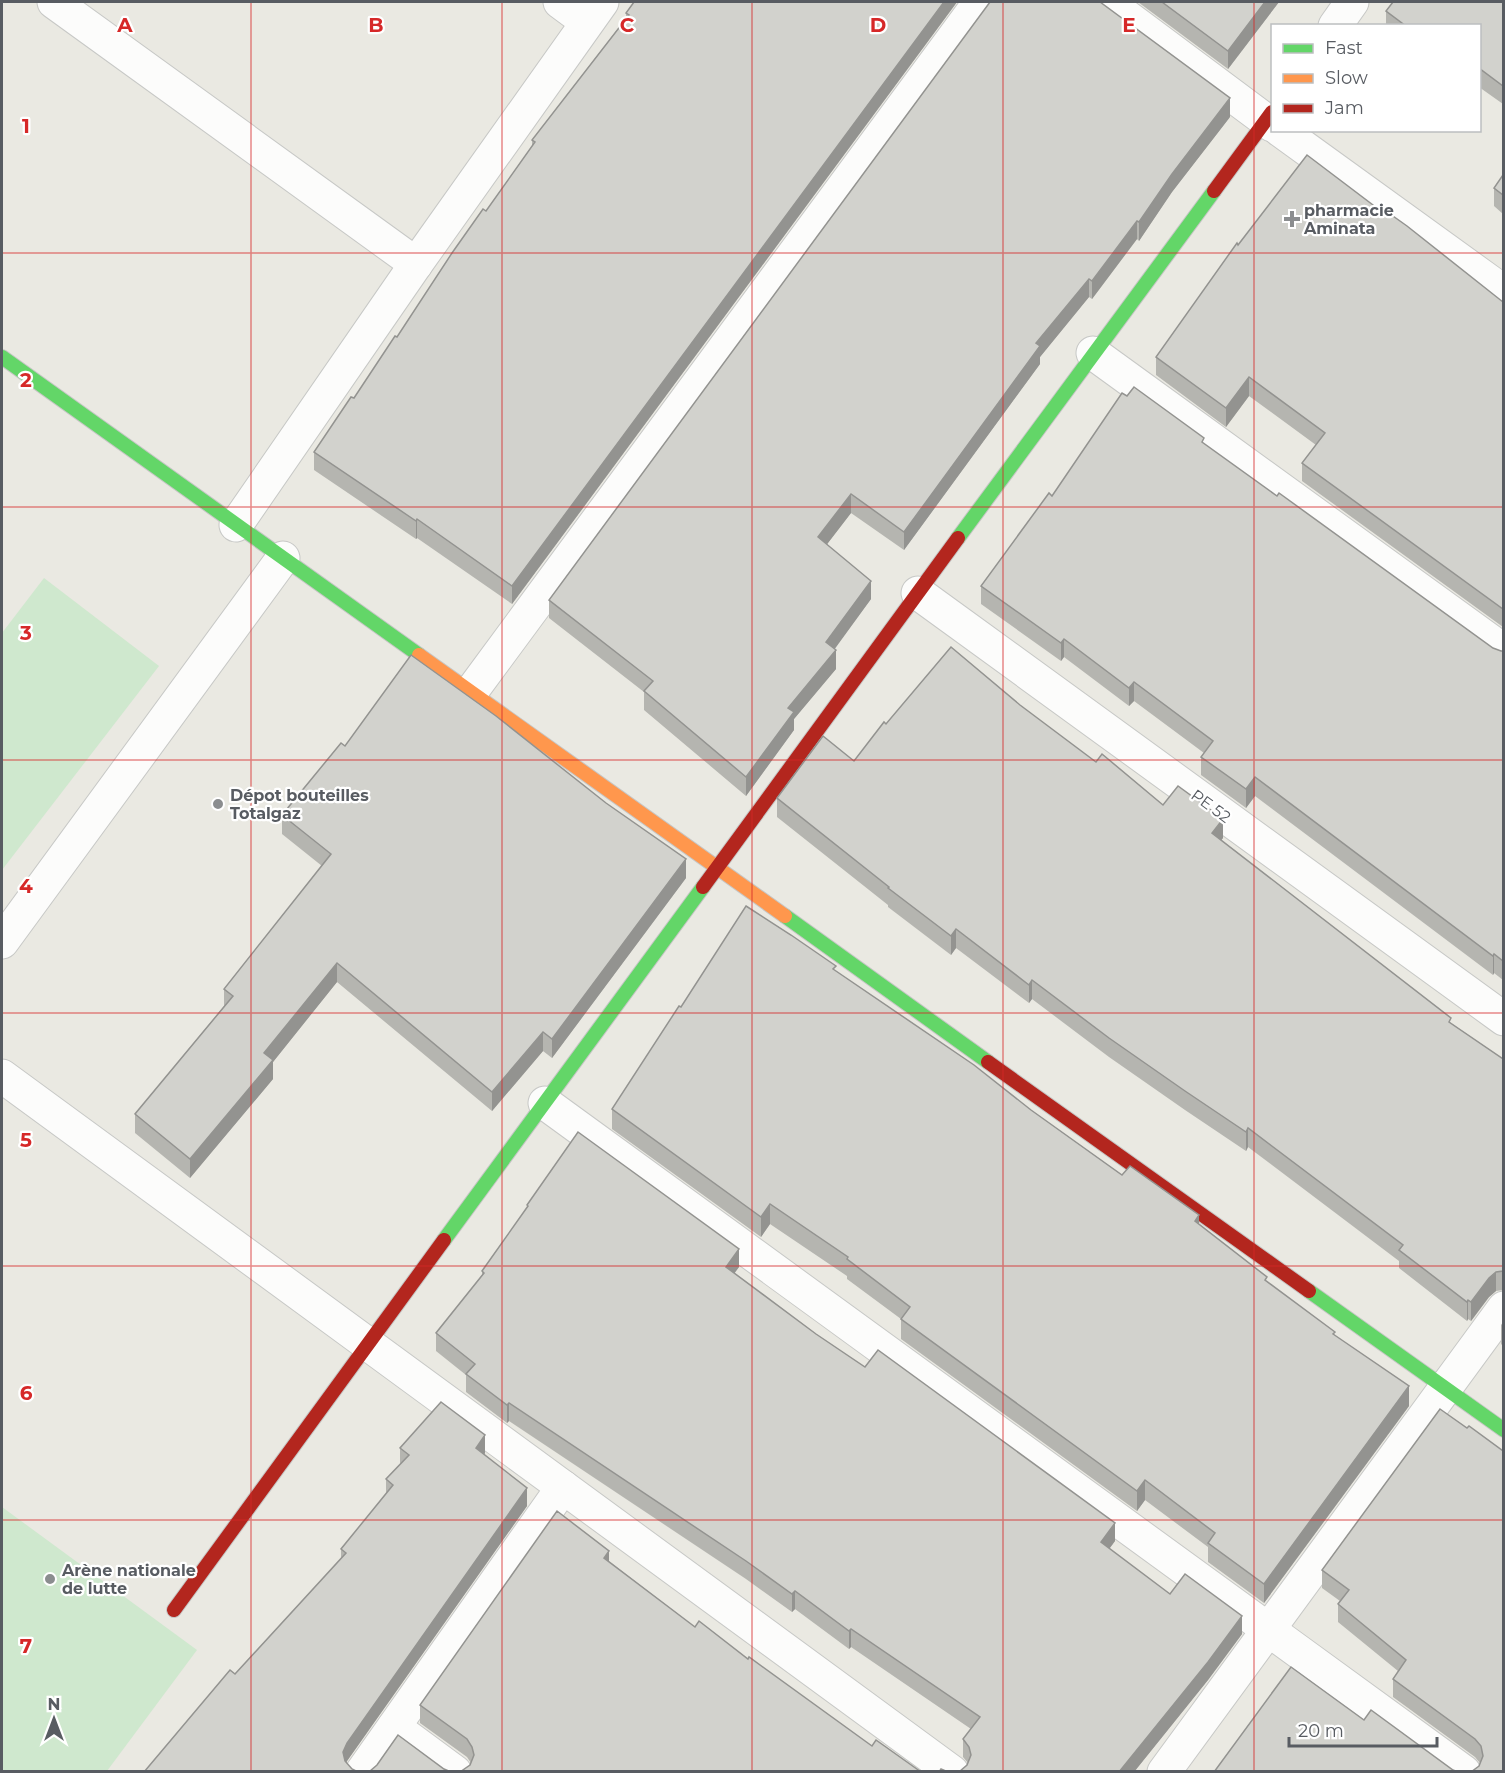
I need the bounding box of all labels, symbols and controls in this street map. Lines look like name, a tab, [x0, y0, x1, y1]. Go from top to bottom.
text: A	[116, 13, 133, 37]
text: B	[368, 13, 384, 37]
text: C	[620, 13, 635, 37]
text: D	[870, 13, 886, 37]
text: E	[1122, 13, 1136, 37]
legend	[1271, 24, 1481, 132]
text: Fast	[1325, 37, 1363, 59]
text: Slow	[1325, 67, 1368, 89]
text: Jam	[1324, 97, 1364, 119]
text: 1	[22, 114, 30, 138]
place label: pharmacie Aminata	[1303, 201, 1394, 238]
marker: pharmacie Aminata	[1285, 212, 1299, 226]
text: 2	[20, 368, 32, 392]
text: 3	[19, 621, 32, 645]
street label: PE 52	[1187, 785, 1235, 827]
place label: Dépot bouteilles Totalgaz	[230, 786, 369, 823]
marker: Dépot bouteilles Totalgaz	[211, 797, 225, 811]
text: 4	[19, 874, 33, 898]
text: 5	[20, 1128, 32, 1152]
text: 6	[20, 1381, 33, 1405]
place label: Arène nationale de lutte	[61, 1561, 196, 1598]
marker: Arène nationale de lutte	[43, 1572, 57, 1586]
text: 7	[20, 1634, 32, 1658]
north arrow	[24, 1689, 84, 1749]
text: N	[48, 1695, 60, 1714]
scale bar	[1289, 1710, 1438, 1748]
text: 20 m	[1298, 1720, 1344, 1742]

